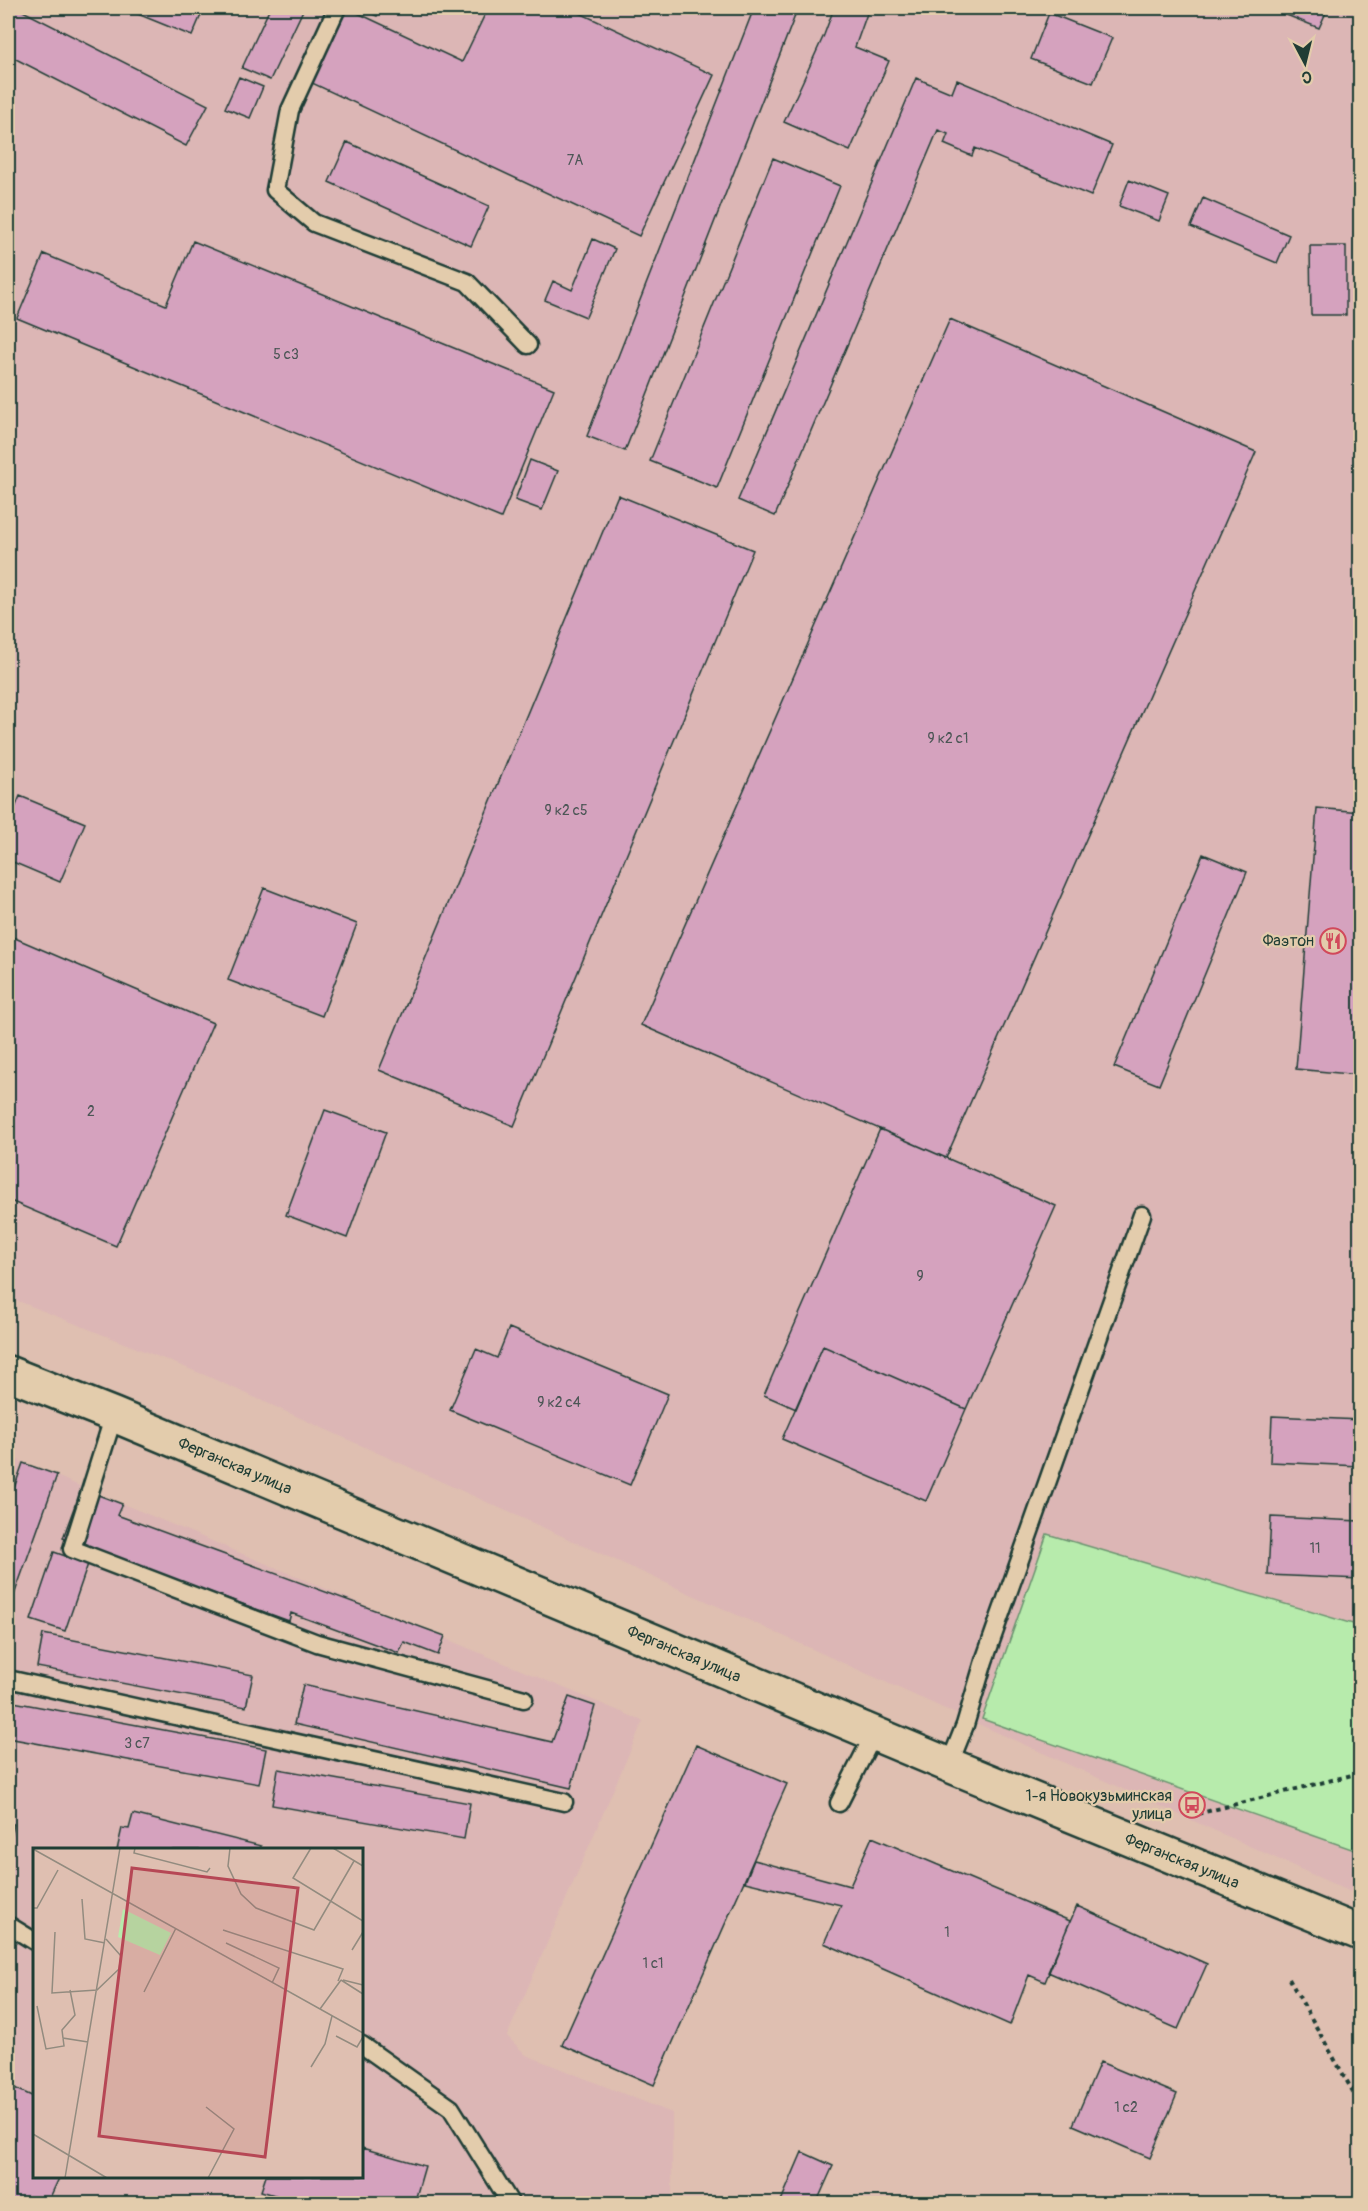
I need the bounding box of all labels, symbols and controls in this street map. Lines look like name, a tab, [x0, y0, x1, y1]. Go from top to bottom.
north arrow	[1275, 33, 1335, 93]
text: С	[1300, 66, 1313, 87]
house number: 7А	[567, 152, 583, 169]
house number: 5 с3	[273, 346, 299, 363]
house number: 9 к2 с1	[928, 730, 968, 747]
house number: 9 к2 с5	[544, 802, 588, 819]
restaurant icon: Фаэтон	[1318, 926, 1348, 956]
place label: Фаэтон	[1263, 931, 1314, 951]
house number: 2	[87, 1103, 95, 1120]
house number: 9	[916, 1268, 924, 1285]
house number: 9 к2 с4	[537, 1394, 581, 1411]
street label: Ферганская улица	[175, 1433, 295, 1499]
house number: 11	[1310, 1540, 1320, 1557]
street label: Ферганская улица	[624, 1621, 744, 1687]
house number: 3 с7	[124, 1735, 150, 1752]
place label: 1-я Новокузьминская улица	[1026, 1786, 1172, 1824]
bus stop icon: 1-я Новокузьминская улица	[1177, 1790, 1207, 1820]
street label: Ферганская улица	[1122, 1829, 1242, 1893]
inset map	[33, 1848, 363, 2178]
house number: 1	[944, 1924, 950, 1941]
house number: 1 с1	[642, 1955, 664, 1972]
house number: 1 с2	[1114, 2099, 1138, 2116]

